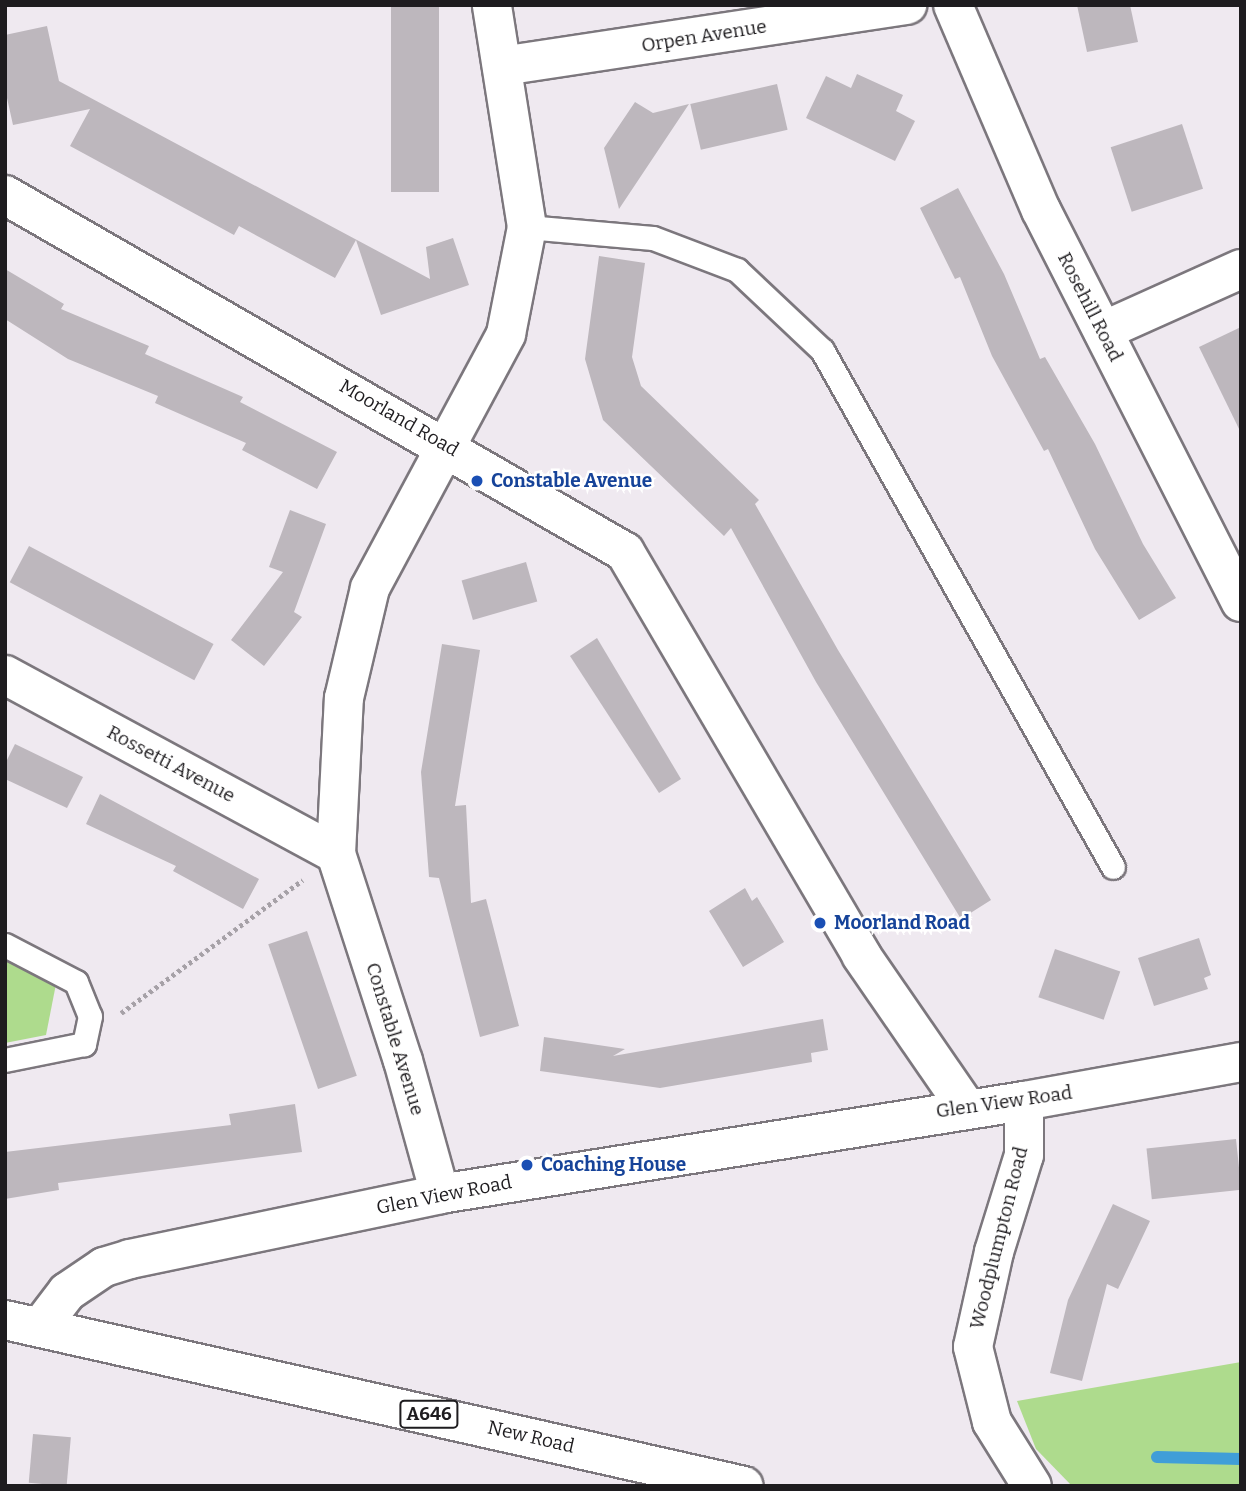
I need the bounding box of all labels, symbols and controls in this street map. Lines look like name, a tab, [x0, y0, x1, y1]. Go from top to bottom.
street label: Orpen Avenue	[640, 15, 768, 57]
street label: Rosehill Road	[1053, 249, 1127, 365]
street label: Moorland Road	[335, 375, 463, 461]
place label: Constable Avenue	[491, 470, 652, 492]
marker: Constable Avenue	[469, 473, 485, 489]
street label: Rossetti Avenue	[103, 721, 239, 807]
place label: Moorland Road	[834, 912, 970, 934]
marker: Moorland Road	[812, 915, 828, 931]
street label: Constable Avenue	[361, 960, 429, 1118]
street label: Glen View Road	[935, 1081, 1073, 1123]
street label: Woodplumpton Road	[965, 1144, 1033, 1332]
place label: Coaching House	[541, 1154, 686, 1176]
marker: Coaching House	[519, 1157, 535, 1173]
street label: Glen View Road	[375, 1171, 513, 1219]
road number: A646	[399, 1400, 459, 1428]
street label: New Road	[485, 1416, 577, 1458]

